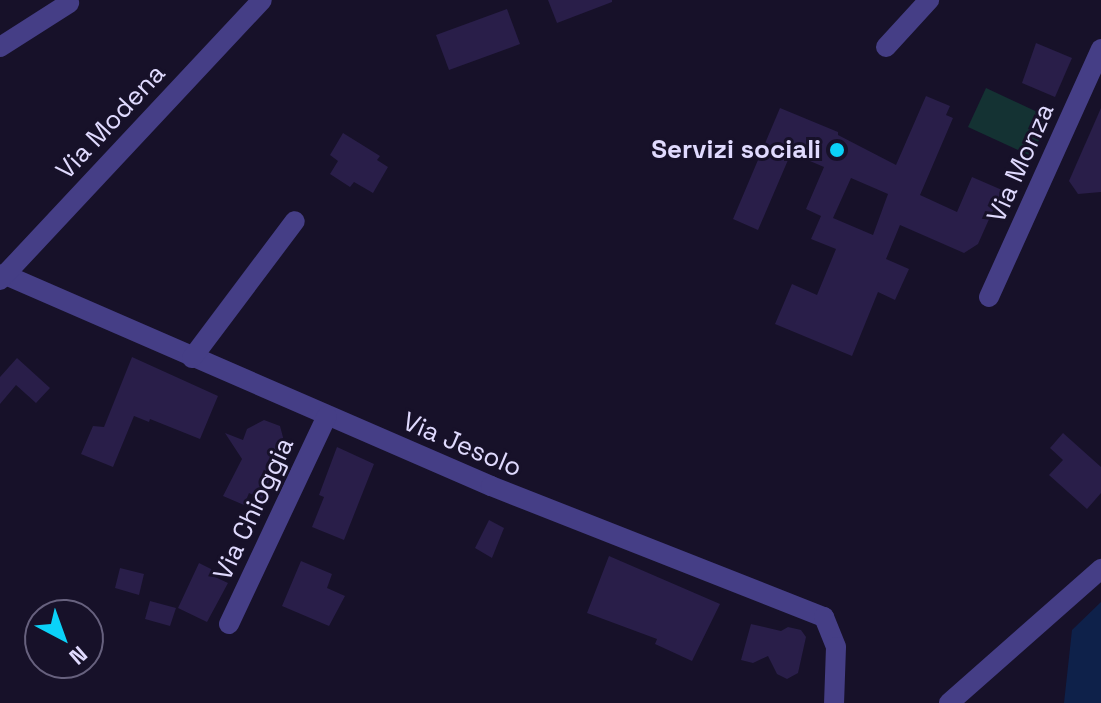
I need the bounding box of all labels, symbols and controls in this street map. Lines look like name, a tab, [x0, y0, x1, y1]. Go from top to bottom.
street label: Via Modena	[50, 58, 172, 186]
street label: Via Monza	[981, 99, 1061, 227]
place label: Servizi sociali	[651, 134, 821, 166]
marker: Servizi sociali	[828, 141, 846, 159]
street label: Via Jesolo	[398, 406, 526, 484]
street label: Via Chioggia	[207, 433, 301, 585]
north arrow	[24, 599, 104, 679]
text: N	[64, 640, 93, 671]

